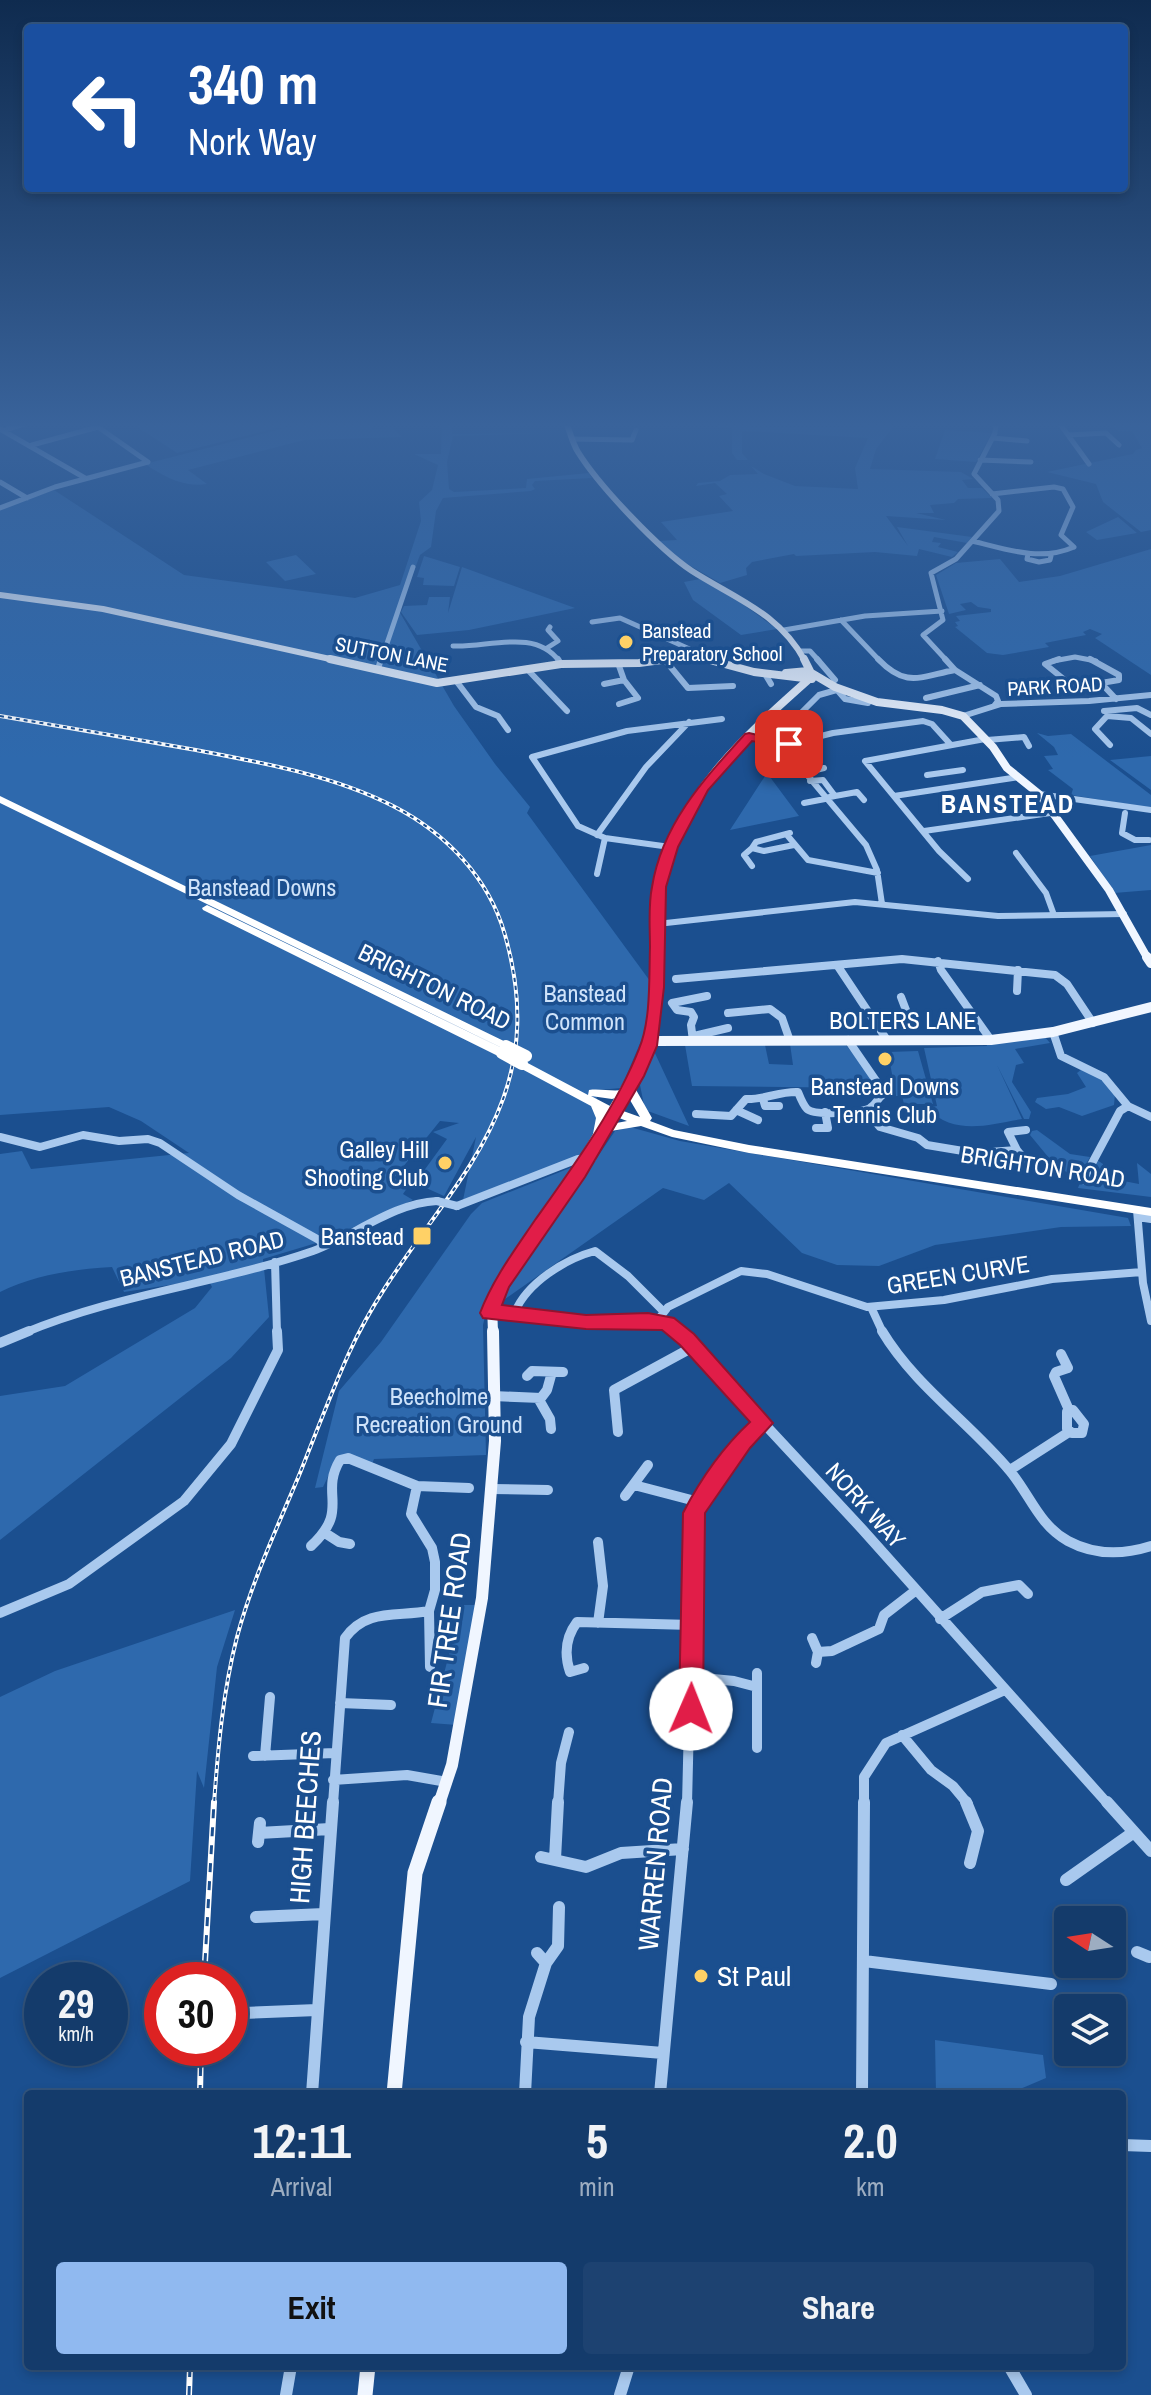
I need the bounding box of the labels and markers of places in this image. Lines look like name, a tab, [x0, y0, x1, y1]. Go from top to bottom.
place label: Banstead Preparatory School	[642, 617, 782, 667]
marker: Banstead Preparatory School	[617, 633, 635, 651]
pin	[755, 710, 823, 778]
marker: Banstead Downs Tennis Club	[876, 1050, 894, 1068]
place label: Banstead Downs Tennis Club	[811, 1070, 959, 1130]
place label: Galley Hill Shooting Club	[304, 1133, 429, 1193]
marker: Galley Hill Shooting Club	[436, 1154, 454, 1172]
place label: Banstead	[321, 1220, 404, 1252]
marker: Banstead	[411, 1225, 433, 1247]
place label: St Paul	[717, 1957, 791, 1995]
marker: St Paul	[692, 1967, 710, 1985]

